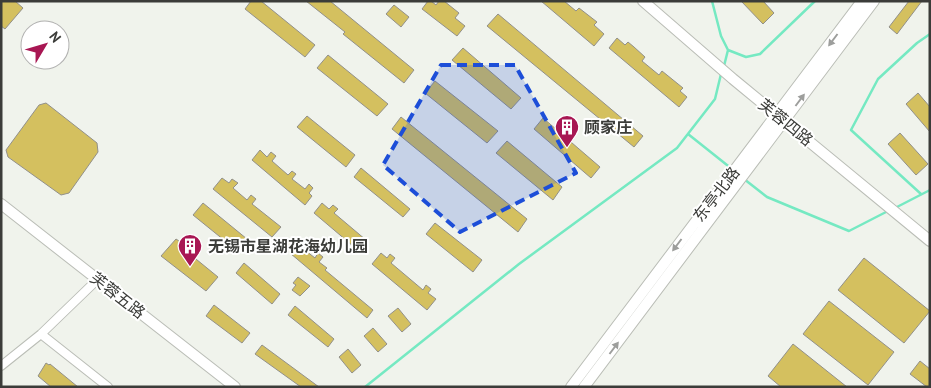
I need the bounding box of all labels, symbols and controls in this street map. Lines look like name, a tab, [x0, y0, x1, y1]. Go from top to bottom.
north arrow	[20, 20, 70, 70]
text: N	[45, 28, 65, 46]
one-way arrow	[827, 33, 838, 46]
street label: 芙蓉四路	[755, 94, 817, 150]
one-way arrow	[794, 94, 805, 107]
building icon: 顾家庄	[554, 114, 580, 148]
place label: 顾家庄	[584, 117, 632, 137]
street label: 东亭北路	[688, 163, 744, 225]
building icon: 无锡市星湖花海幼儿园	[177, 233, 203, 267]
place label: 无锡市星湖花海幼儿园	[208, 236, 368, 256]
one-way arrow	[672, 238, 682, 252]
street label: 芙蓉五路	[87, 267, 149, 323]
one-way arrow	[609, 341, 619, 355]

